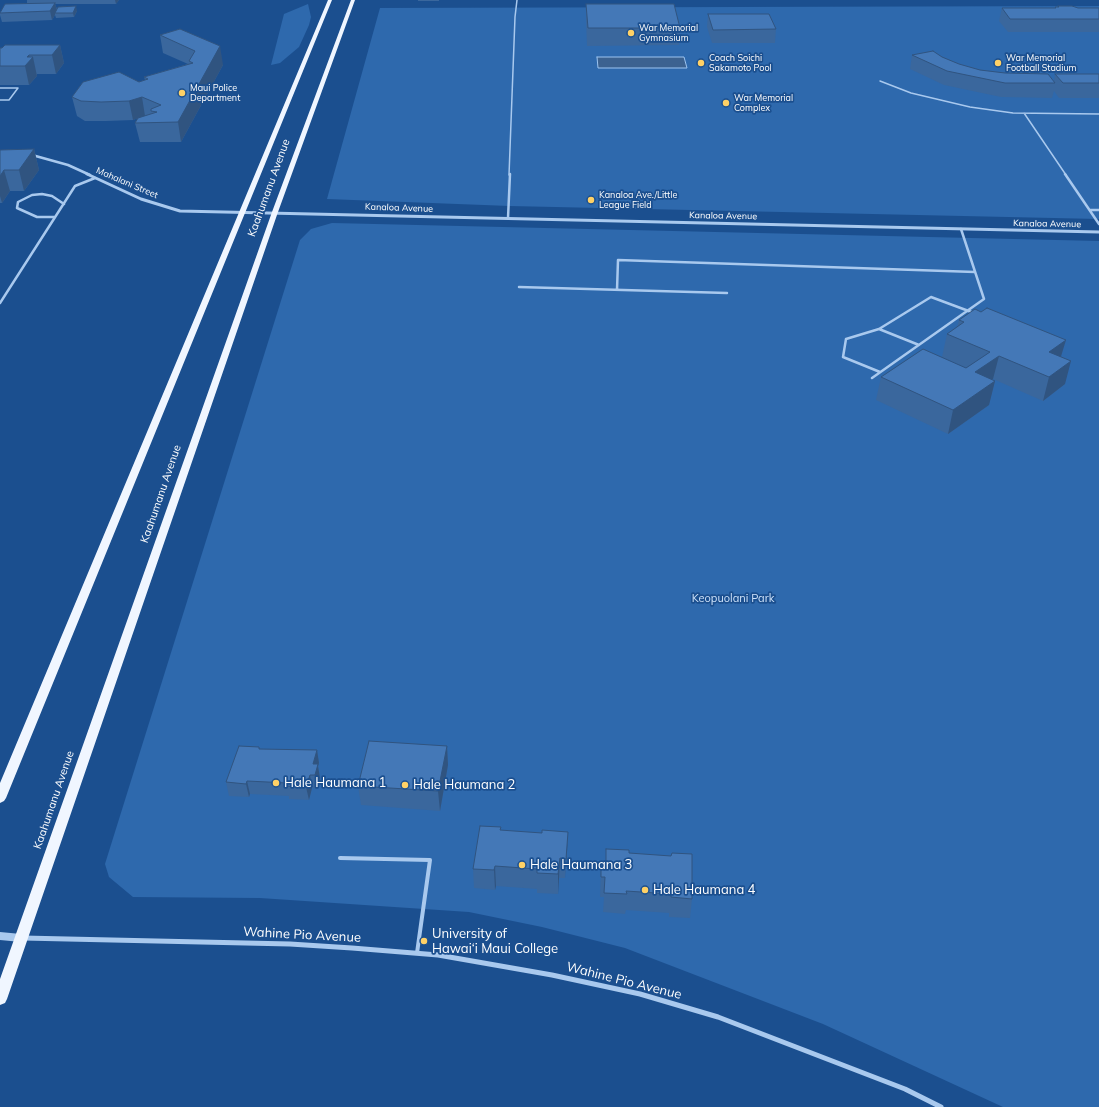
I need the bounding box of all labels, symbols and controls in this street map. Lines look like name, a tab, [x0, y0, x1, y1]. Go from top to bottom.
place label: War Memorial Gymnasium	[639, 23, 698, 44]
marker: War Memorial Gymnasium	[626, 28, 636, 38]
place label: Coach Soichi Sakamoto Pool	[709, 53, 772, 74]
place label: War Memorial Football Stadium	[1006, 53, 1076, 74]
marker: Coach Soichi Sakamoto Pool	[696, 58, 706, 68]
marker: War Memorial Football Stadium	[993, 58, 1003, 68]
place label: Maui Police Department	[190, 83, 240, 104]
marker: Maui Police Department	[177, 88, 187, 98]
place label: War Memorial Complex	[734, 93, 793, 114]
marker: War Memorial Complex	[721, 98, 731, 108]
street label: Kaahumanu Avenue	[245, 137, 293, 239]
street label: Mahalani Street	[95, 165, 159, 201]
place label: Kanaloa Ave./Little League Field	[599, 190, 677, 211]
marker: Kanaloa Ave./Little League Field	[586, 195, 596, 205]
street label: Kanaloa Avenue	[365, 201, 433, 215]
street label: Kanaloa Avenue	[689, 210, 757, 222]
street label: Kanaloa Avenue	[1013, 218, 1081, 230]
street label: Kaahumanu Avenue	[138, 443, 184, 545]
park label: Keopuolani Park	[692, 592, 774, 606]
street label: Kaahumanu Avenue	[31, 749, 77, 851]
place label: Hale Haumana 1	[284, 775, 386, 791]
place label: Hale Haumana 2	[413, 777, 515, 793]
marker: Hale Haumana 1	[271, 778, 281, 788]
marker: Hale Haumana 2	[400, 780, 410, 790]
place label: Hale Haumana 3	[530, 857, 632, 873]
marker: Hale Haumana 3	[517, 860, 527, 870]
place label: Hale Haumana 4	[653, 882, 755, 898]
marker: Hale Haumana 4	[640, 885, 650, 895]
street label: Wahine Pio Avenue	[243, 924, 361, 946]
place label: University of Hawai‘i Maui College	[432, 926, 558, 957]
marker: University of Hawai‘i Maui College	[419, 936, 429, 946]
street label: Wahine Pio Avenue	[565, 959, 683, 1003]

